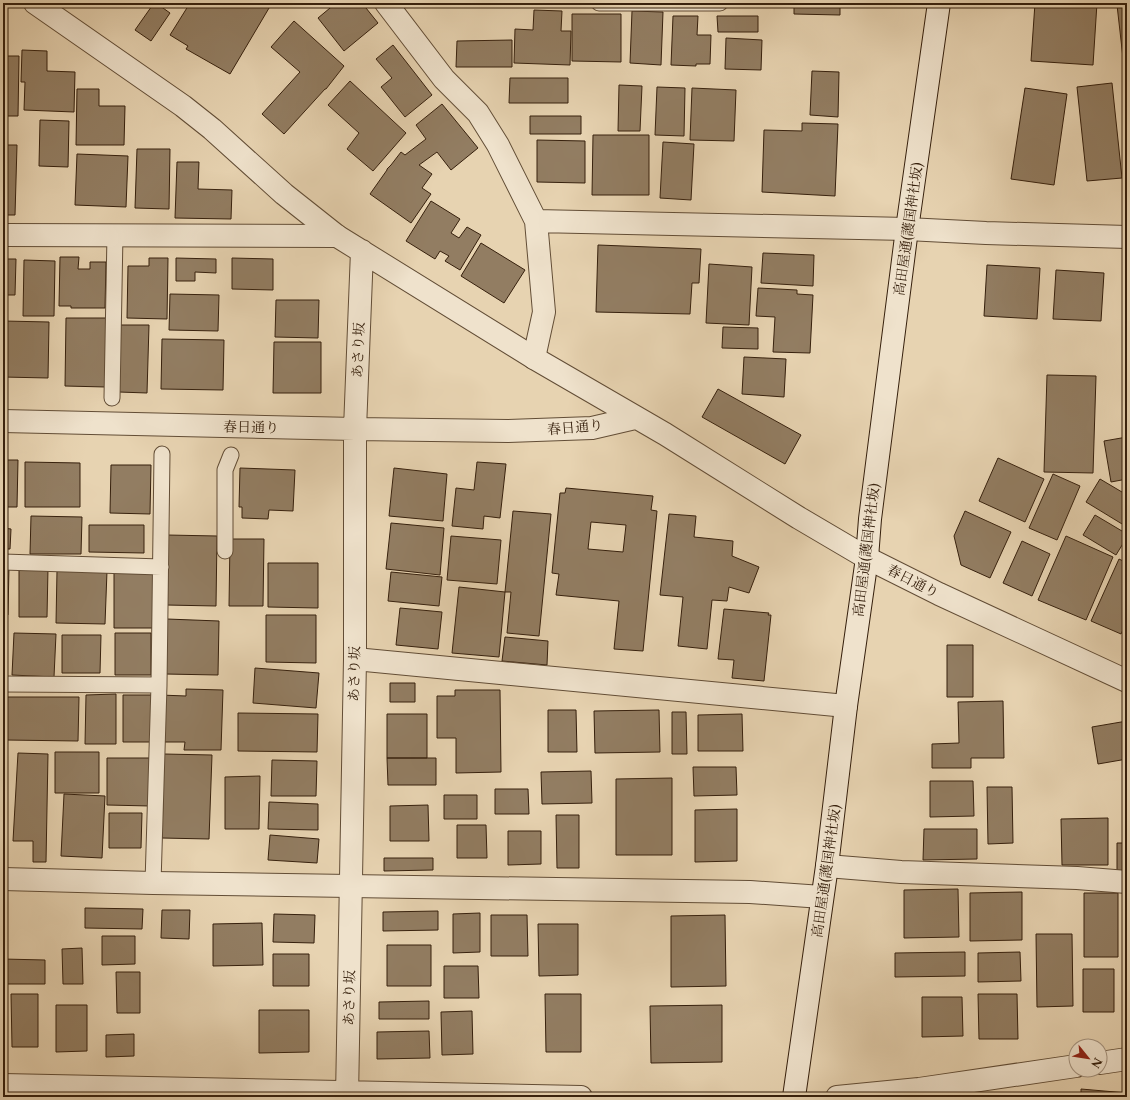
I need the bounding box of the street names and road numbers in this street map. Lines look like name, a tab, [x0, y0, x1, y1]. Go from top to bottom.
street label: 高田屋通(護国神社坂)	[890, 161, 926, 297]
street label: あさり坂	[348, 322, 368, 378]
street label: 春日通り	[546, 416, 604, 438]
street label: 春日通り	[223, 418, 279, 436]
street label: 高田屋通(護国神社坂)	[849, 482, 883, 618]
street label: 春日通り	[884, 560, 942, 602]
street label: あさり坂	[345, 646, 363, 702]
street label: 高田屋通(護国神社坂)	[808, 803, 844, 939]
street label: あさり坂	[340, 970, 358, 1026]

